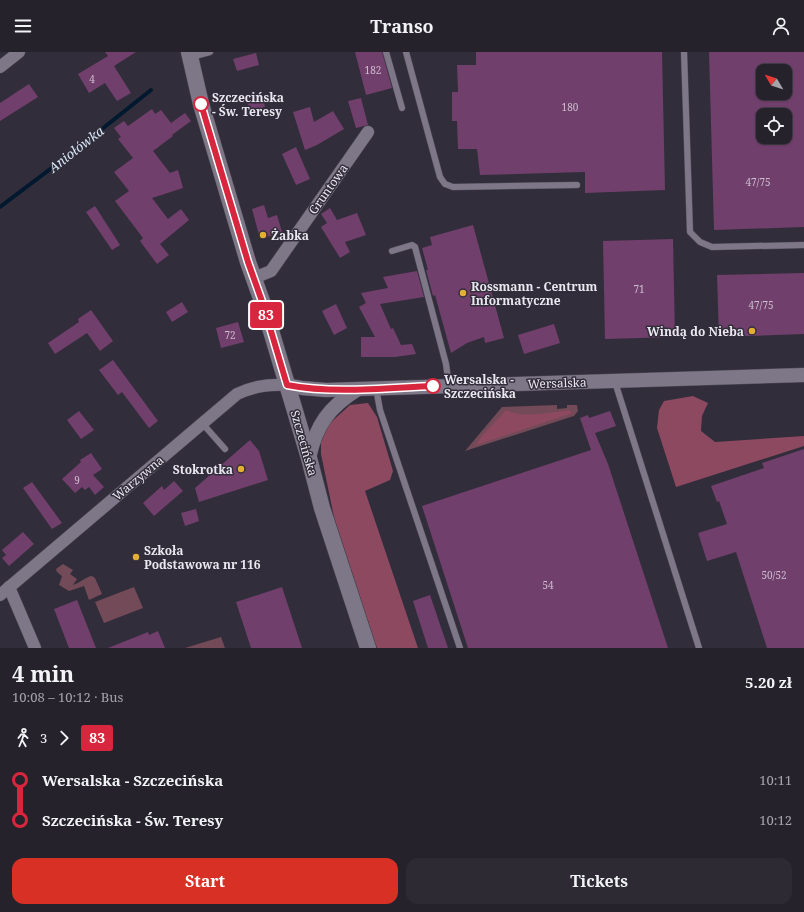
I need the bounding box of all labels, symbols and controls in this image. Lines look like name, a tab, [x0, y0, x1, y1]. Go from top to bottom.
text: Transo	[370, 14, 434, 38]
icon: menu	[12, 15, 34, 37]
icon: person	[770, 15, 792, 37]
house number: 182	[365, 63, 381, 77]
north arrow	[756, 64, 792, 100]
map controls	[756, 64, 792, 144]
house number: 4	[89, 72, 95, 86]
place label: Szczecińska - Św. Teresy	[212, 89, 284, 120]
marker: Szczecińska - Św. Teresy	[193, 96, 209, 112]
house number: 180	[562, 100, 579, 114]
button: locate	[756, 108, 792, 144]
water label: Aniołówka	[44, 121, 108, 177]
street label: Gruntowa	[304, 160, 352, 218]
house number: 47/75	[745, 175, 771, 189]
place label: Żabka	[271, 227, 309, 244]
marker: Żabka	[258, 230, 268, 240]
place label: Rossmann - Centrum Informatyczne	[471, 278, 597, 309]
house number: 71	[633, 282, 645, 296]
marker: Rossmann - Centrum Informatyczne	[458, 288, 468, 298]
house number: 47/75	[748, 298, 774, 312]
line badge: 83	[248, 302, 284, 328]
text: 83	[258, 305, 274, 324]
place label: Windą do Nieba	[647, 323, 744, 340]
marker: Windą do Nieba	[747, 326, 757, 336]
house number: 72	[224, 328, 236, 342]
place label: Wersalska - Szczecińska	[444, 371, 516, 402]
street label: Wersalska	[527, 373, 587, 393]
marker: Wersalska - Szczecińska	[425, 378, 441, 394]
street label: Szczecińska	[286, 408, 322, 478]
street label: Warzywna	[109, 451, 167, 504]
place label: Stokrotka	[173, 461, 233, 478]
marker: Stokrotka	[236, 464, 246, 474]
house number: 9	[74, 473, 80, 487]
place label: Szkoła Podstawowa nr 116	[144, 542, 261, 573]
marker: Szkoła Podstawowa nr 116	[131, 552, 141, 562]
house number: 50/52	[761, 568, 787, 582]
house number: 54	[542, 578, 554, 592]
text: 4 min	[12, 658, 74, 688]
text: 5.20 zł	[745, 672, 792, 692]
text: 10:08 – 10:12 · Bus	[12, 688, 123, 706]
icon: walk	[12, 727, 34, 749]
icon: forward	[53, 727, 75, 749]
text: 83	[89, 728, 105, 747]
text: 3	[40, 729, 47, 747]
text: Wersalska - Szczecińska	[42, 770, 223, 790]
text: 10:11	[759, 771, 792, 789]
text: Szczecińska - Św. Teresy	[42, 810, 223, 830]
text: 10:12	[759, 811, 792, 829]
button: Start	[12, 858, 398, 904]
button: Tickets	[406, 858, 792, 904]

